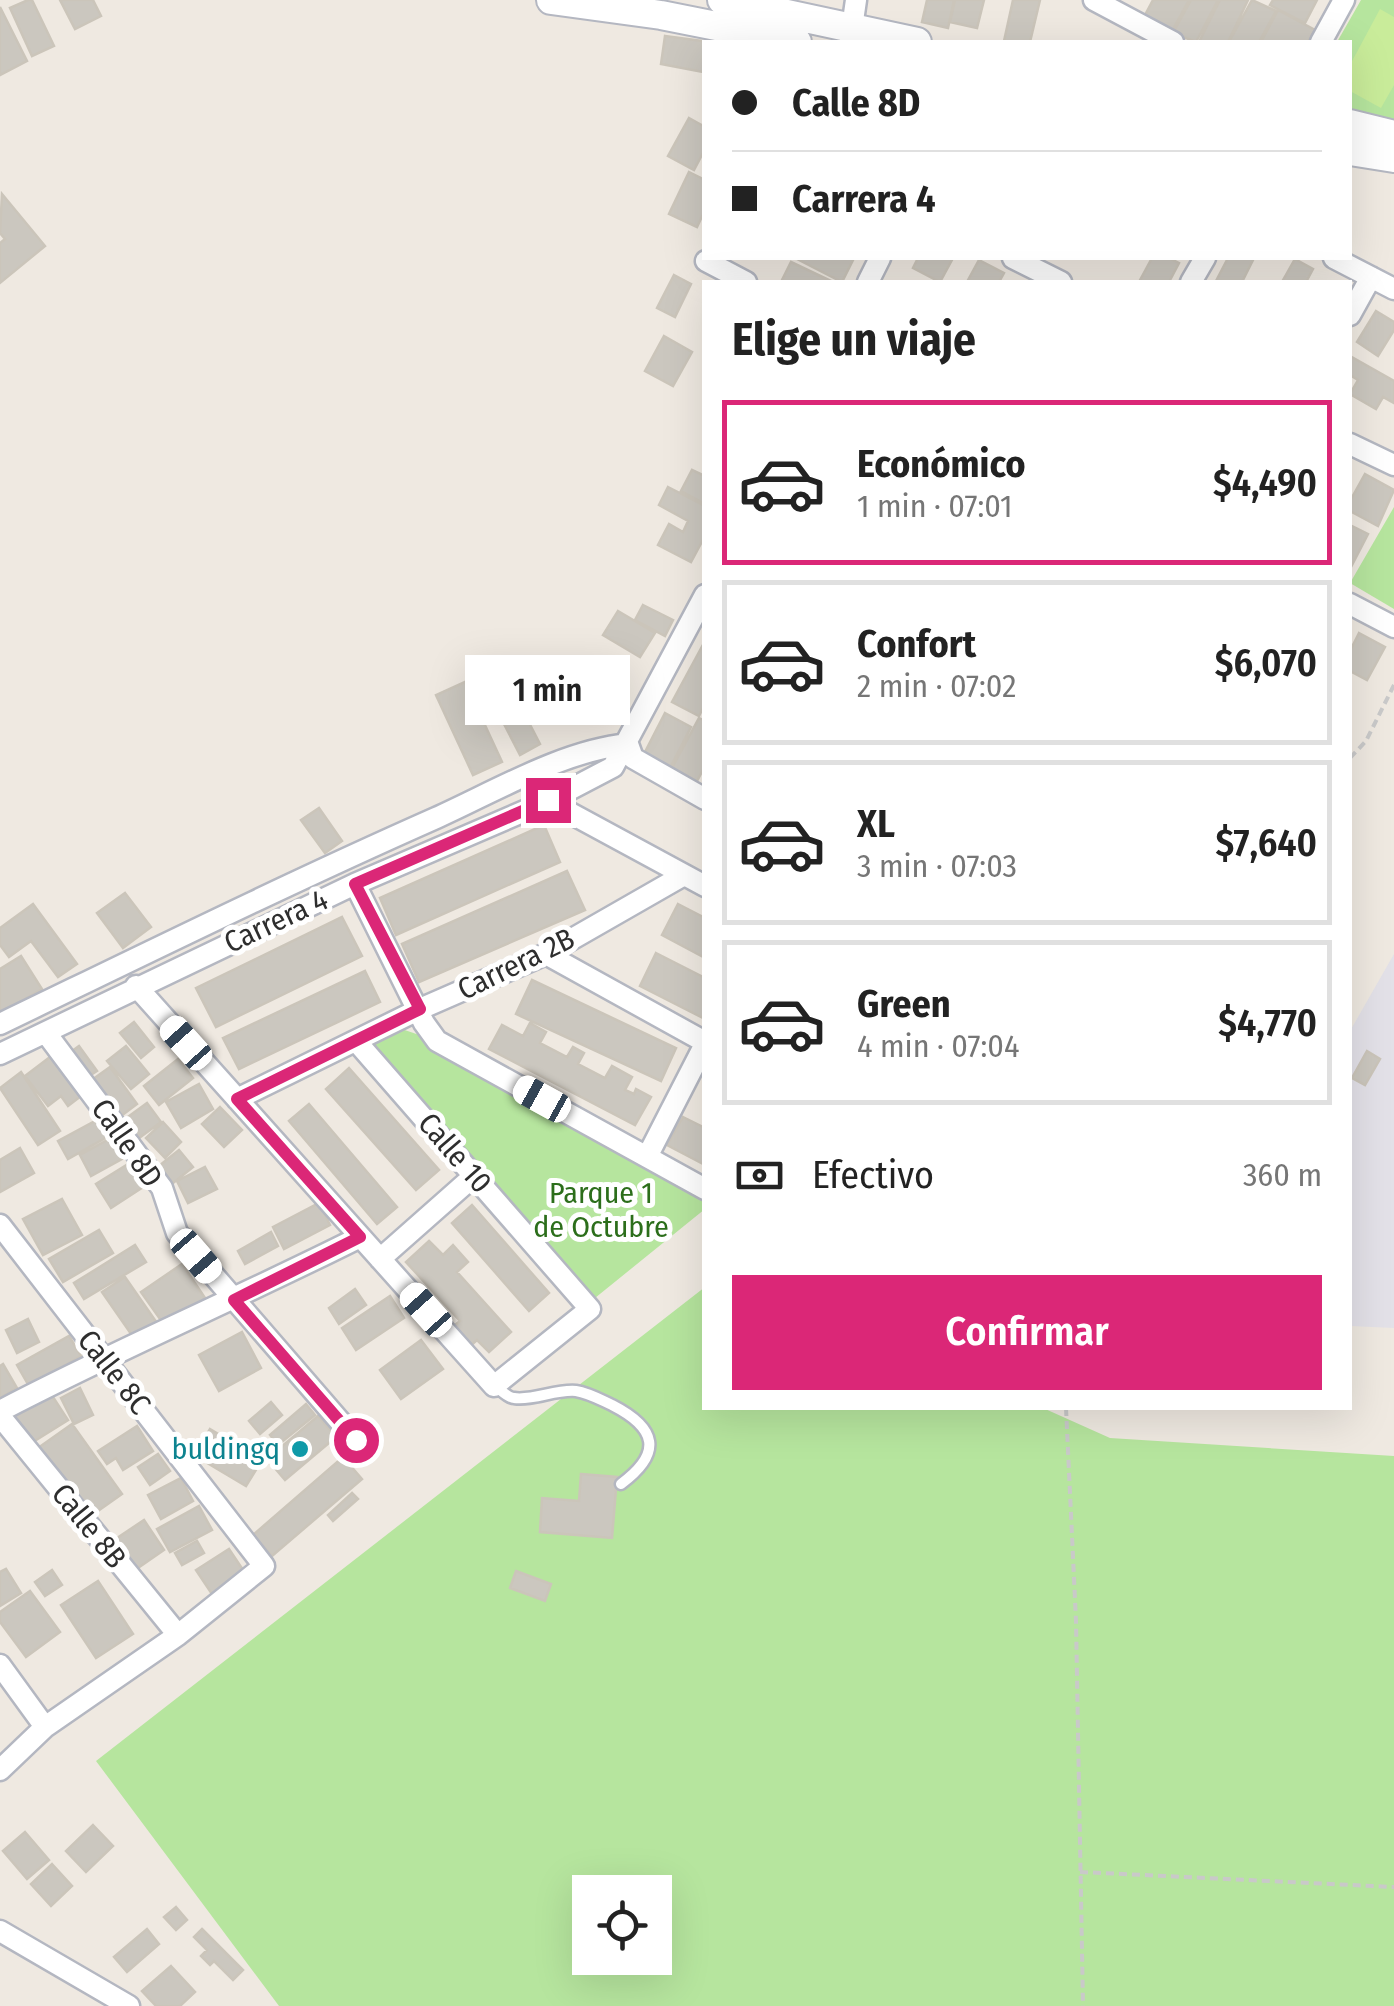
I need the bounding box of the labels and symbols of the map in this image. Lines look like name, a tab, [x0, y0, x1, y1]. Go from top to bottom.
callout: 1 min	[466, 655, 630, 725]
route end	[526, 778, 571, 823]
street label: Carrera 4	[218, 881, 334, 961]
street label: Carrera 2B	[452, 920, 580, 1008]
car	[155, 1011, 217, 1075]
car	[508, 1071, 576, 1127]
street label: Calle 8D	[84, 1092, 170, 1194]
street label: Calle 10	[411, 1106, 499, 1200]
park label: Parque 1 de Octubre	[533, 1175, 669, 1245]
car	[165, 1224, 227, 1288]
car	[395, 1278, 457, 1342]
street label: Calle 8C	[70, 1323, 158, 1421]
route start	[334, 1418, 379, 1463]
place label: buldingq	[171, 1431, 280, 1467]
marker: buldingq	[289, 1438, 311, 1460]
street label: Calle 8B	[44, 1476, 134, 1576]

